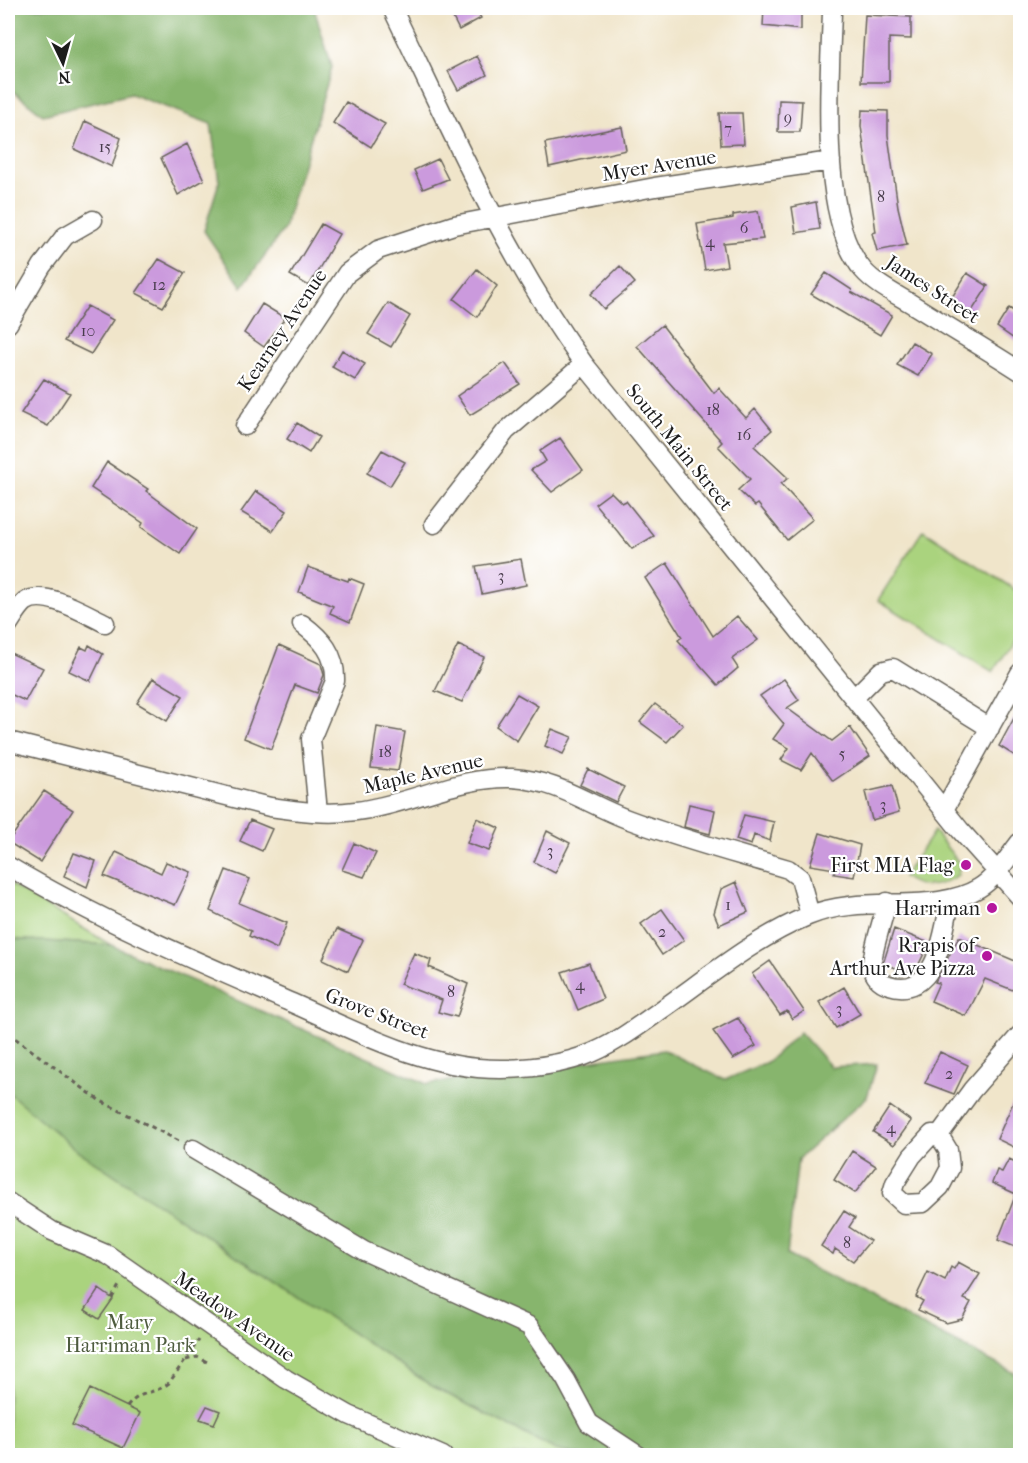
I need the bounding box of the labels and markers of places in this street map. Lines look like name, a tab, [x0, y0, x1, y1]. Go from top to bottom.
place label: First MIA Flag	[830, 854, 954, 877]
marker: First MIA Flag	[959, 858, 973, 872]
place label: Harriman	[895, 897, 980, 920]
marker: Harriman	[985, 901, 999, 915]
place label: Rrapis of Arthur Ave Pizza	[829, 934, 979, 980]
marker: Rrapis of Arthur Ave Pizza	[980, 949, 994, 963]

